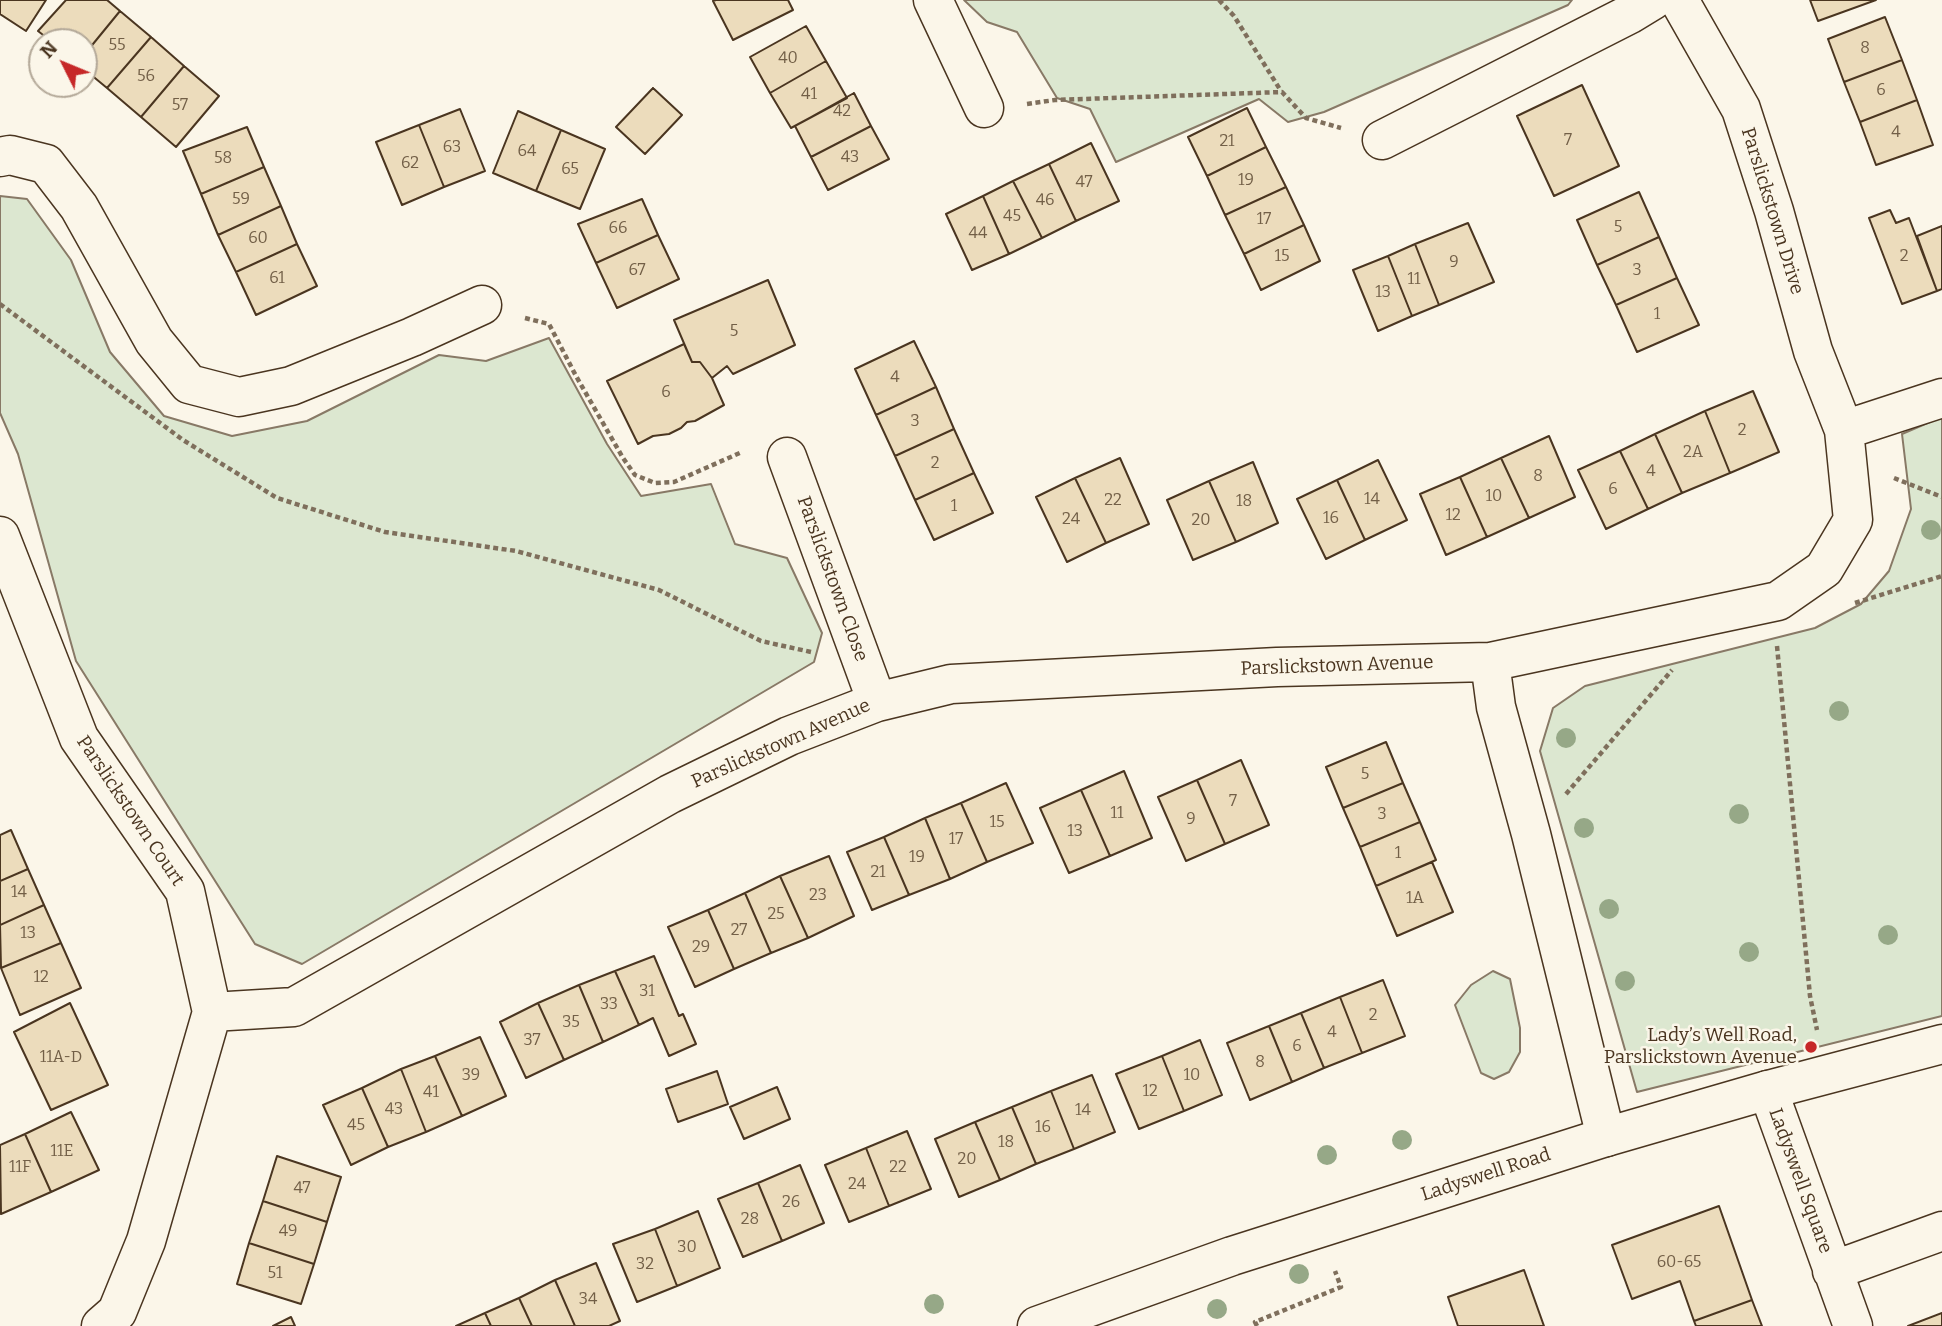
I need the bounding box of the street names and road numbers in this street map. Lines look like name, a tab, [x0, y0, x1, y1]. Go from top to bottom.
street label: Parslickstown Drive	[1736, 125, 1808, 297]
street label: Parslickstown Close	[792, 493, 872, 665]
street label: Parslickstown Avenue	[1240, 651, 1434, 681]
street label: Parslickstown Avenue	[688, 694, 874, 794]
street label: Parslickstown Court	[71, 732, 189, 890]
street label: Ladyswell Square	[1763, 1105, 1837, 1257]
street label: Ladyswell Road	[1418, 1143, 1554, 1207]

